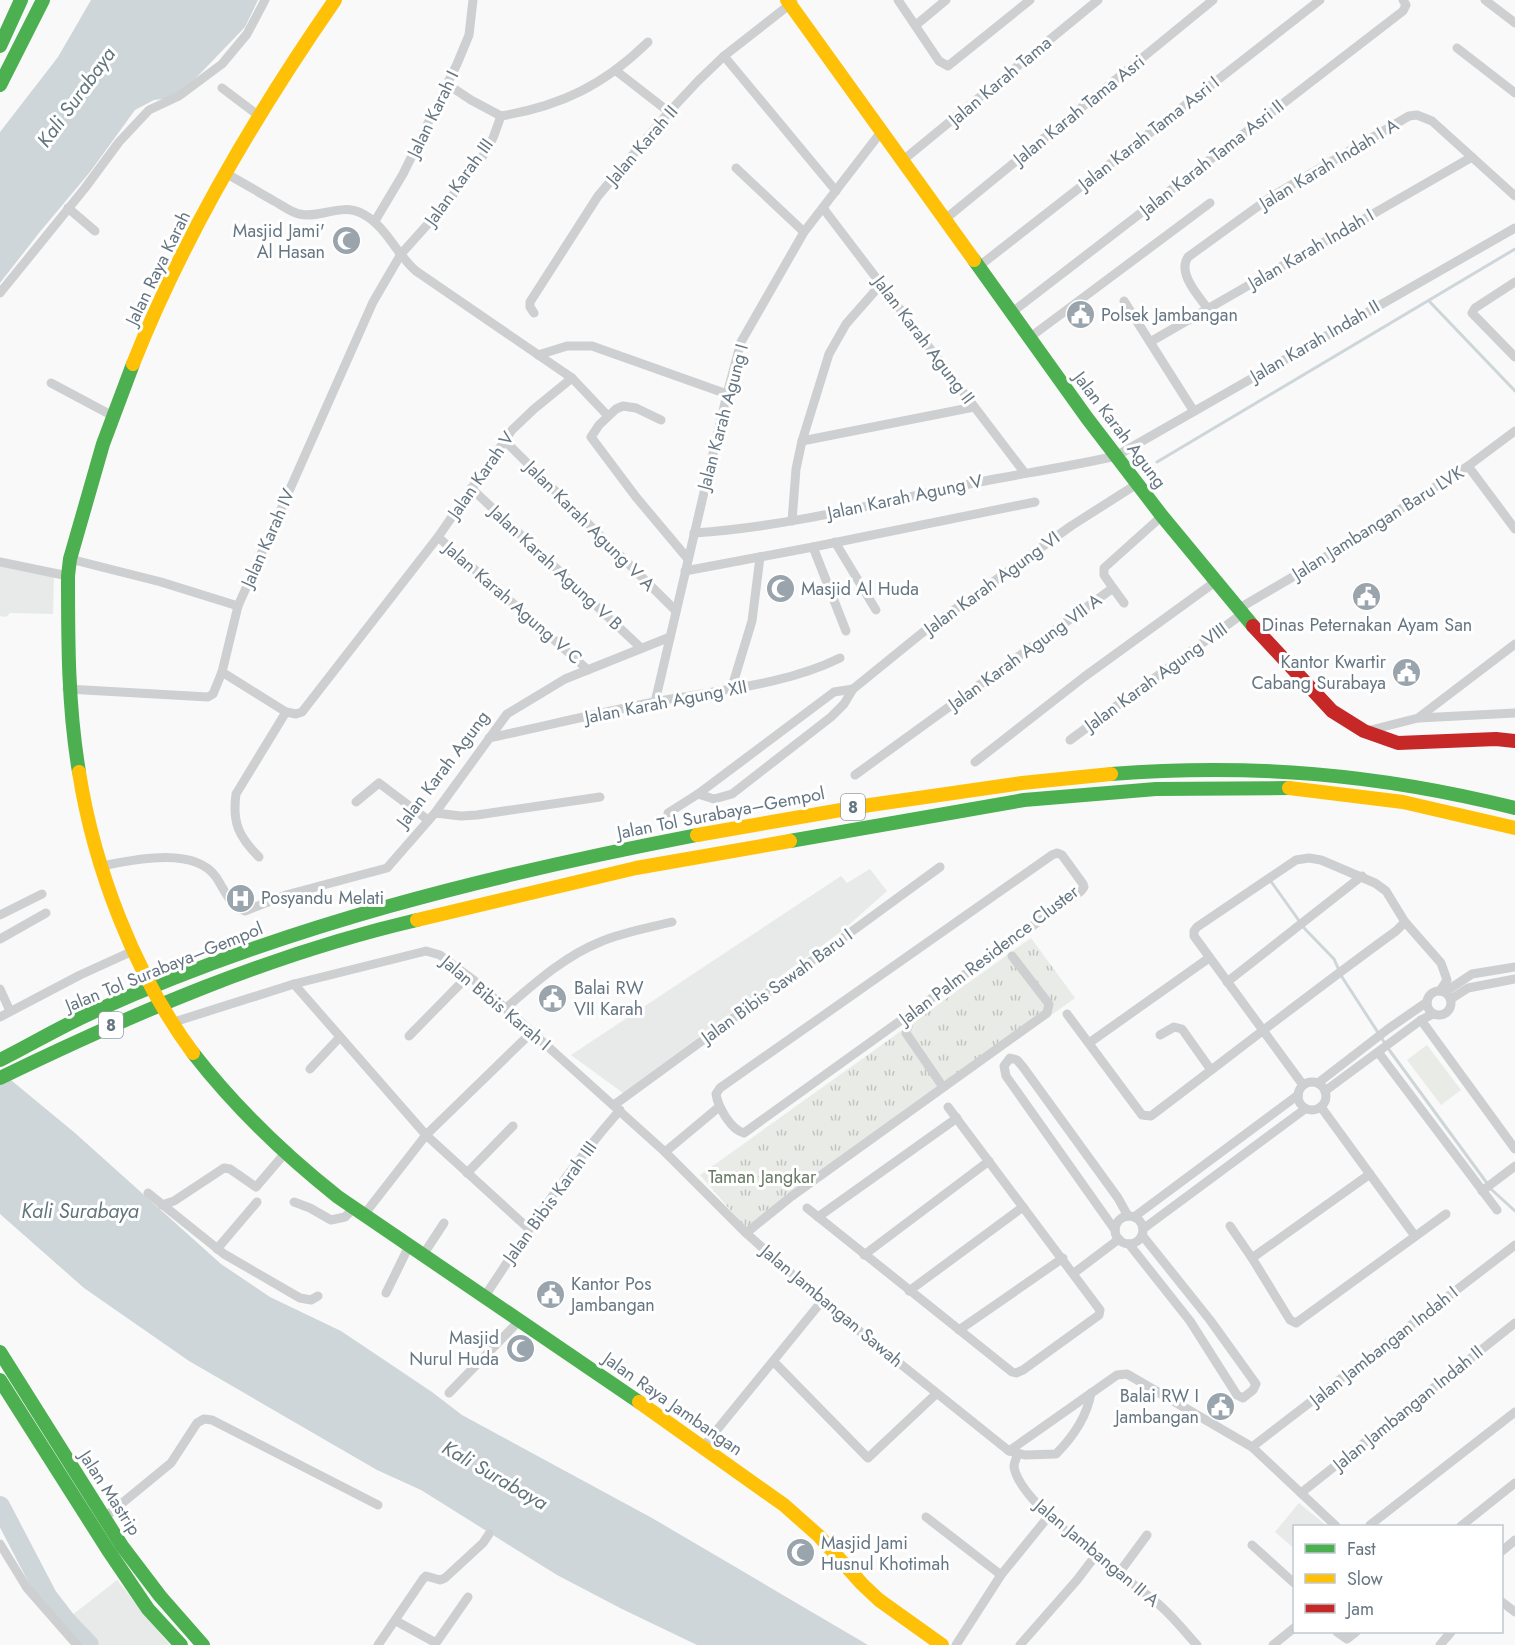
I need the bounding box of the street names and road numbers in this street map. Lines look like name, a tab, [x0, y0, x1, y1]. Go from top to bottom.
street label: Jalan Karah Tama	[941, 30, 1057, 133]
street label: Jalan Karah Tama Asri	[1006, 49, 1150, 172]
street label: Jalan Karah I	[400, 66, 465, 164]
street label: Jalan Karah Tama Asri I	[1072, 70, 1225, 198]
street label: Jalan Karah Tama Asri II	[1133, 93, 1290, 224]
street label: Jalan Karah II	[599, 100, 684, 192]
street label: Jalan Karah Indah I A	[1253, 112, 1404, 217]
street label: Jalan Karah III	[417, 133, 500, 233]
street label: Jalan Karah Indah I	[1242, 202, 1379, 297]
street label: Jalan Raya Karah	[118, 206, 197, 331]
street label: Jalan Karah Agung II	[866, 269, 981, 410]
street label: Jalan Karah Indah II	[1244, 293, 1385, 390]
street label: Jalan Karah Agung I	[690, 341, 755, 495]
street label: Jalan Karah Agung	[1066, 364, 1173, 494]
street label: Jalan Karah V	[440, 426, 521, 525]
street label: Jalan Karah Agung V A	[518, 454, 661, 597]
street label: Jalan Jambangan Baru LVK	[1286, 459, 1469, 588]
street label: Jalan Karah Agung V	[823, 468, 985, 527]
street label: Jalan Karah IV	[234, 484, 301, 593]
street label: Jalan Karah Agung V B	[482, 498, 628, 637]
street label: Jalan Karah Agung VI	[917, 525, 1065, 642]
street label: Jalan Karah Agung V C	[437, 534, 588, 670]
street label: Jalan Karah Agung VII A	[941, 587, 1107, 718]
street label: Jalan Karah Agung VIII	[1078, 616, 1233, 739]
street label: Jalan Karah Agung XII	[581, 674, 749, 731]
street label: Jalan Karah Agung	[389, 705, 496, 835]
street label: Jalan Tol Surabaya–Gempol	[613, 780, 827, 846]
road number: 8	[841, 794, 865, 820]
street label: Jalan Palm Residence Cluster	[892, 878, 1085, 1032]
street label: Jalan Tol Surabaya–Gempol	[59, 915, 267, 1019]
street label: Jalan Bibis Sawah Baru I	[694, 922, 858, 1051]
street label: Jalan Bibis Karah I	[434, 948, 556, 1057]
road number: 8	[99, 1012, 123, 1038]
street label: Jalan Bibis Karah III	[496, 1136, 603, 1270]
street label: Jalan Jambangan Sawah	[754, 1237, 909, 1373]
street label: Jalan Jambangan Indah I	[1303, 1280, 1464, 1413]
street label: Jalan Jambangan Indah II	[1326, 1339, 1489, 1478]
street label: Jalan Raya Jambangan	[596, 1345, 748, 1462]
street label: Jalan Mastrip	[72, 1444, 147, 1541]
street label: Jalan Jambangan II A	[1027, 1492, 1165, 1613]

